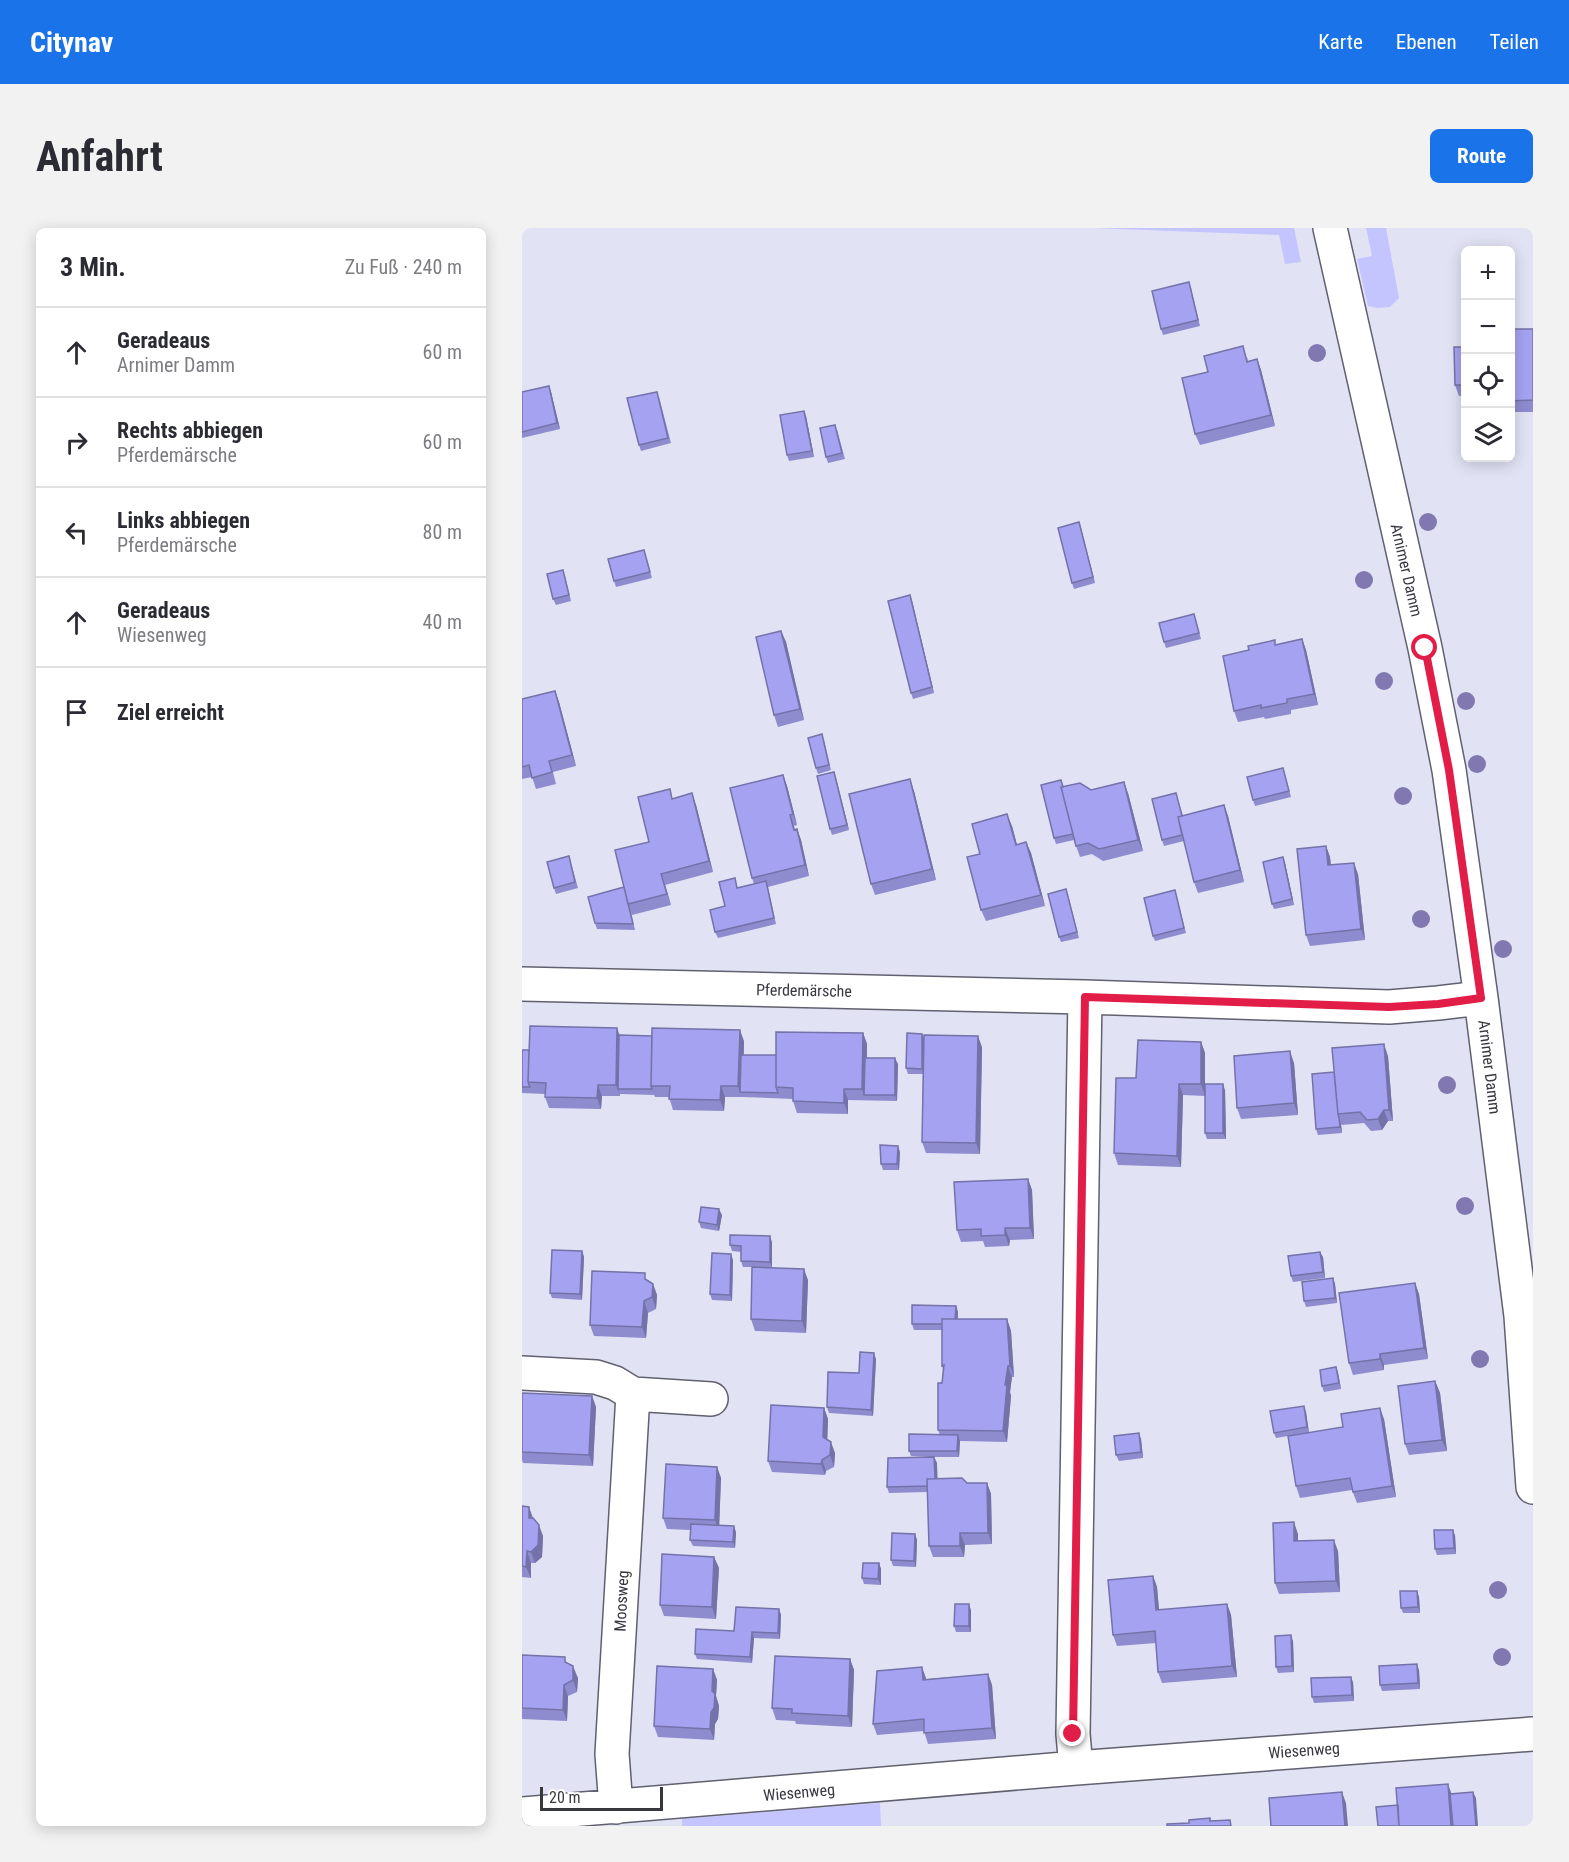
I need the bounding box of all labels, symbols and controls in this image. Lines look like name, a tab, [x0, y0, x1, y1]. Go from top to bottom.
text: Citynav	[30, 26, 113, 59]
text: Karte	[1318, 30, 1363, 54]
text: Ebenen	[1396, 30, 1457, 54]
text: Teilen	[1490, 30, 1539, 54]
button: Route	[1430, 129, 1533, 183]
text: Anfahrt	[36, 132, 163, 181]
map controls	[1461, 246, 1515, 462]
button: +	[1461, 246, 1515, 300]
text: 3 Min.	[60, 252, 126, 282]
text: Zu Fuß · 240 m	[345, 255, 462, 279]
button: −	[1461, 300, 1515, 354]
text: Geradeaus	[117, 328, 210, 353]
icon: ahead	[60, 336, 93, 369]
text: 60 m	[423, 340, 462, 364]
text: Arnimer Damm	[117, 353, 235, 377]
button: locate	[1461, 354, 1515, 408]
button: layers	[1461, 408, 1515, 462]
text: Rechts abbiegen	[117, 418, 263, 443]
icon: right	[60, 426, 93, 459]
text: 60 m	[423, 430, 462, 454]
text: Pferdemärsche	[117, 443, 237, 467]
text: Links abbiegen	[117, 508, 250, 533]
icon: left	[60, 516, 93, 549]
text: 80 m	[423, 520, 462, 544]
street label: Arnimer Damm	[1387, 522, 1426, 618]
text: Pferdemärsche	[117, 533, 237, 557]
text: Geradeaus	[117, 598, 210, 623]
icon: ahead	[60, 606, 93, 639]
text: 40 m	[423, 610, 462, 634]
text: Wiesenweg	[117, 623, 207, 647]
route start	[1411, 634, 1437, 660]
icon: arrive	[60, 696, 93, 729]
text: Ziel erreicht	[117, 700, 224, 725]
street label: Pferdemärsche	[756, 980, 852, 1001]
street label: Arnimer Damm	[1474, 1019, 1505, 1115]
street label: Moosweg	[610, 1570, 633, 1632]
route end	[1059, 1720, 1085, 1746]
street label: Wiesenweg	[1268, 1739, 1340, 1762]
street label: Wiesenweg	[763, 1780, 836, 1805]
scale bar	[540, 1784, 663, 1812]
text: 20 m	[549, 1788, 581, 1807]

